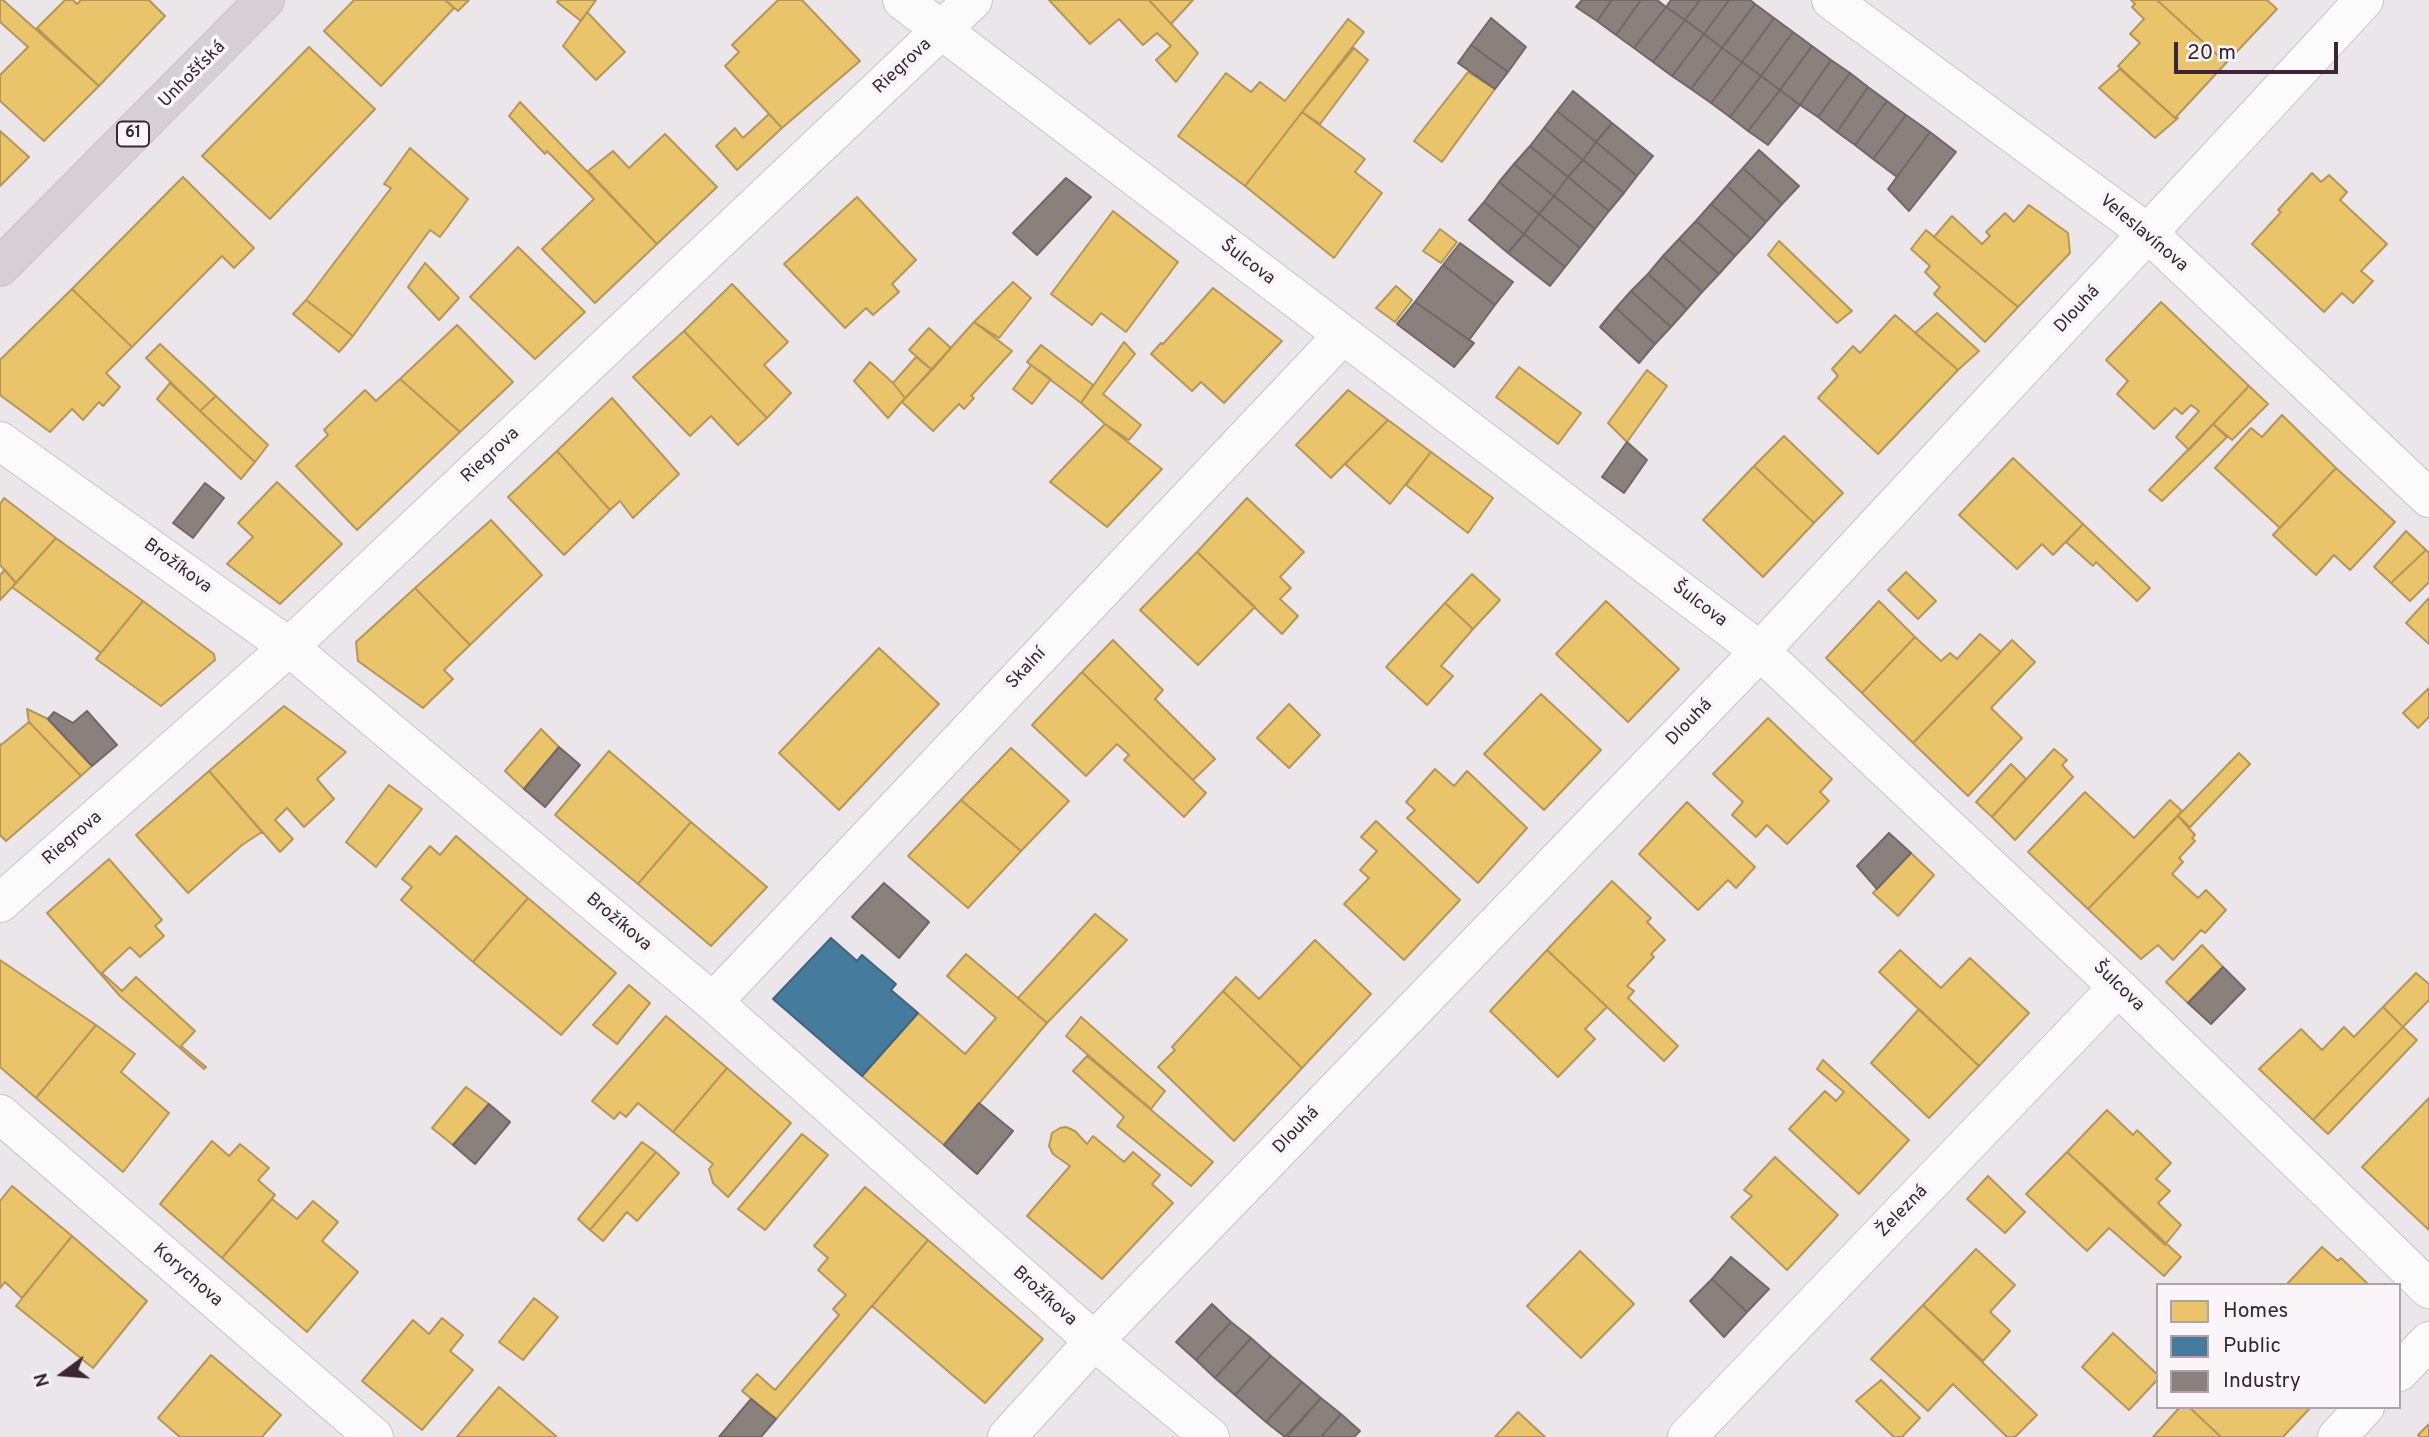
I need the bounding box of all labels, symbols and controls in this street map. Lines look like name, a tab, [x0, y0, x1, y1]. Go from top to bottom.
scale bar	[2177, 28, 2342, 72]
street label: Riegrova	[869, 35, 937, 99]
street label: Unhošťská	[155, 37, 231, 113]
text: 20 m	[2187, 40, 2236, 67]
road number: 61	[117, 122, 149, 146]
street label: Veleslavínova	[2094, 191, 2192, 277]
street label: Šulcova	[1215, 235, 1279, 291]
street label: Dlouhá	[2051, 282, 2105, 338]
street label: Riegrova	[457, 424, 525, 488]
street label: Brožíkova	[139, 535, 215, 599]
street label: Šulcova	[1667, 577, 1731, 633]
street label: Skalní	[1002, 644, 1052, 694]
street label: Dlouhá	[1663, 695, 1717, 751]
street label: Riegrova	[39, 807, 107, 871]
street label: Brožíkova	[581, 889, 655, 957]
street label: Šulcova	[2088, 957, 2148, 1017]
street label: Dlouhá	[1270, 1103, 1324, 1159]
street label: Železná	[1873, 1182, 1933, 1242]
street label: Korychova	[148, 1240, 226, 1312]
street label: Brožíkova	[1007, 1262, 1081, 1332]
legend	[2156, 1283, 2401, 1409]
text: Homes	[2223, 1298, 2288, 1325]
text: Public	[2223, 1333, 2281, 1360]
north arrow	[28, 1339, 98, 1409]
text: Industry	[2223, 1368, 2301, 1395]
text: N	[29, 1370, 56, 1390]

